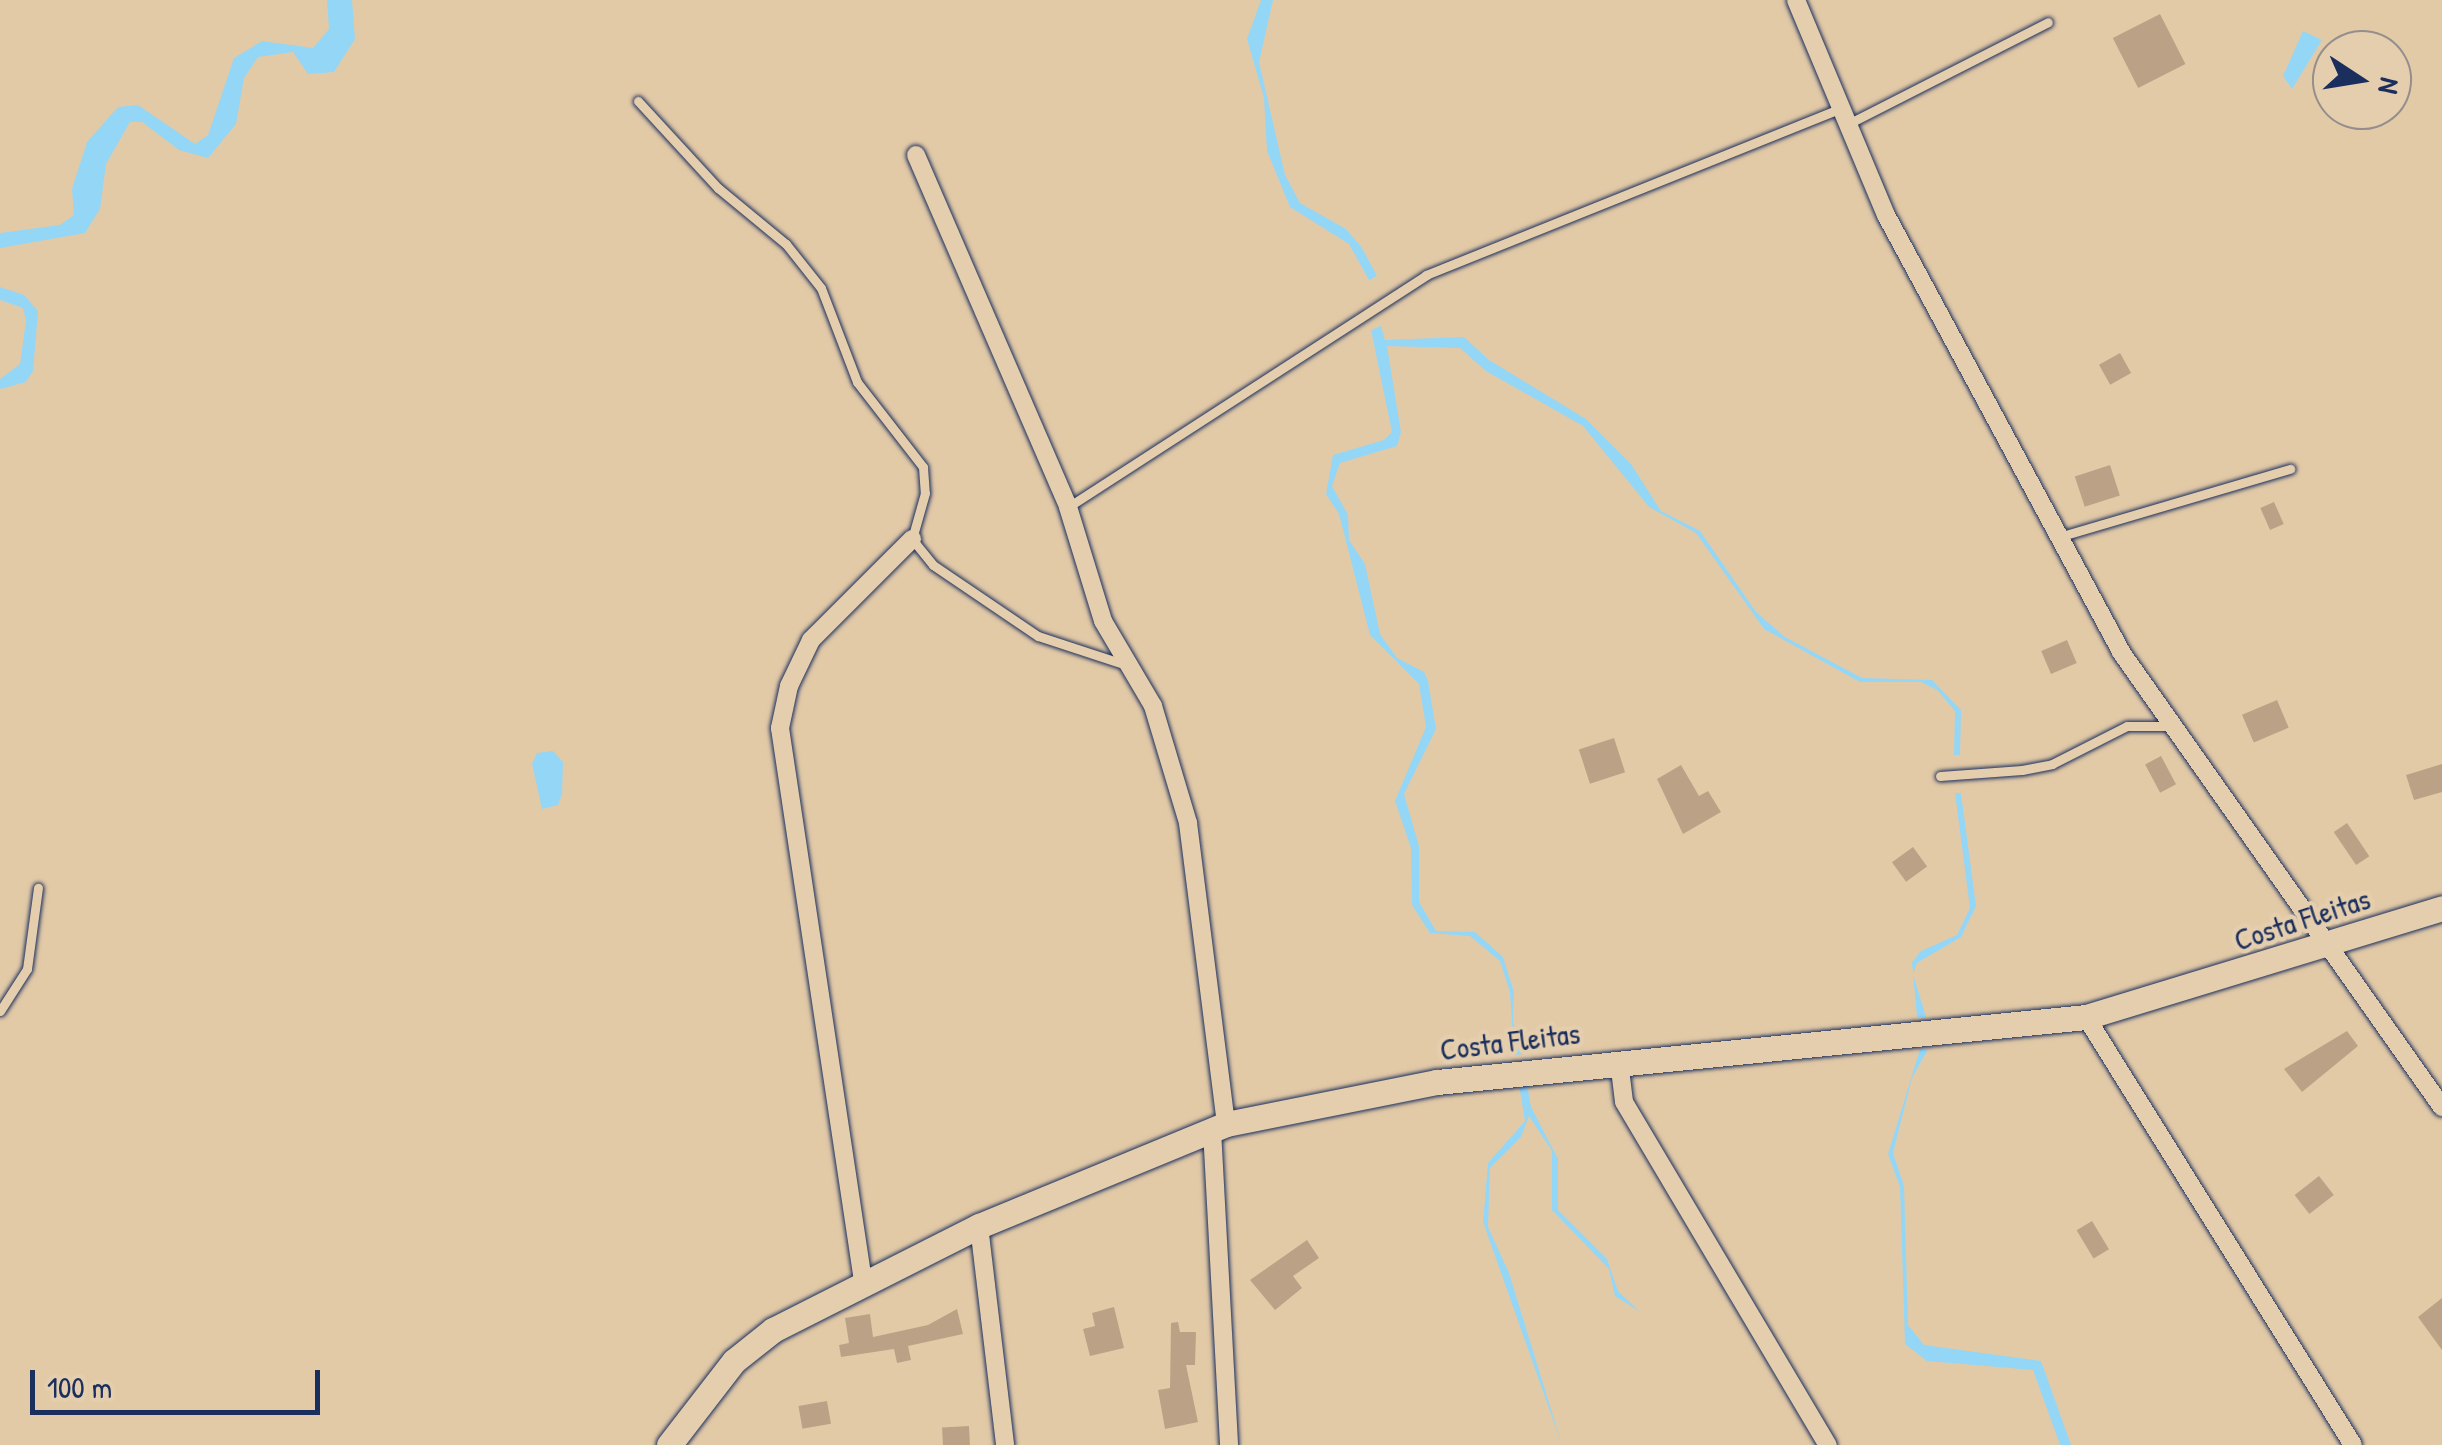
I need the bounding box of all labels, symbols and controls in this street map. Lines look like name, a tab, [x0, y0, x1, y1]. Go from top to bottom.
north arrow	[2312, 30, 2412, 130]
text: N	[2369, 75, 2410, 97]
street label: Costa Fleitas	[2230, 880, 2374, 958]
street label: Costa Fleitas	[1438, 1015, 1582, 1067]
scale bar	[35, 1350, 325, 1412]
text: 100 m	[47, 1367, 112, 1407]

